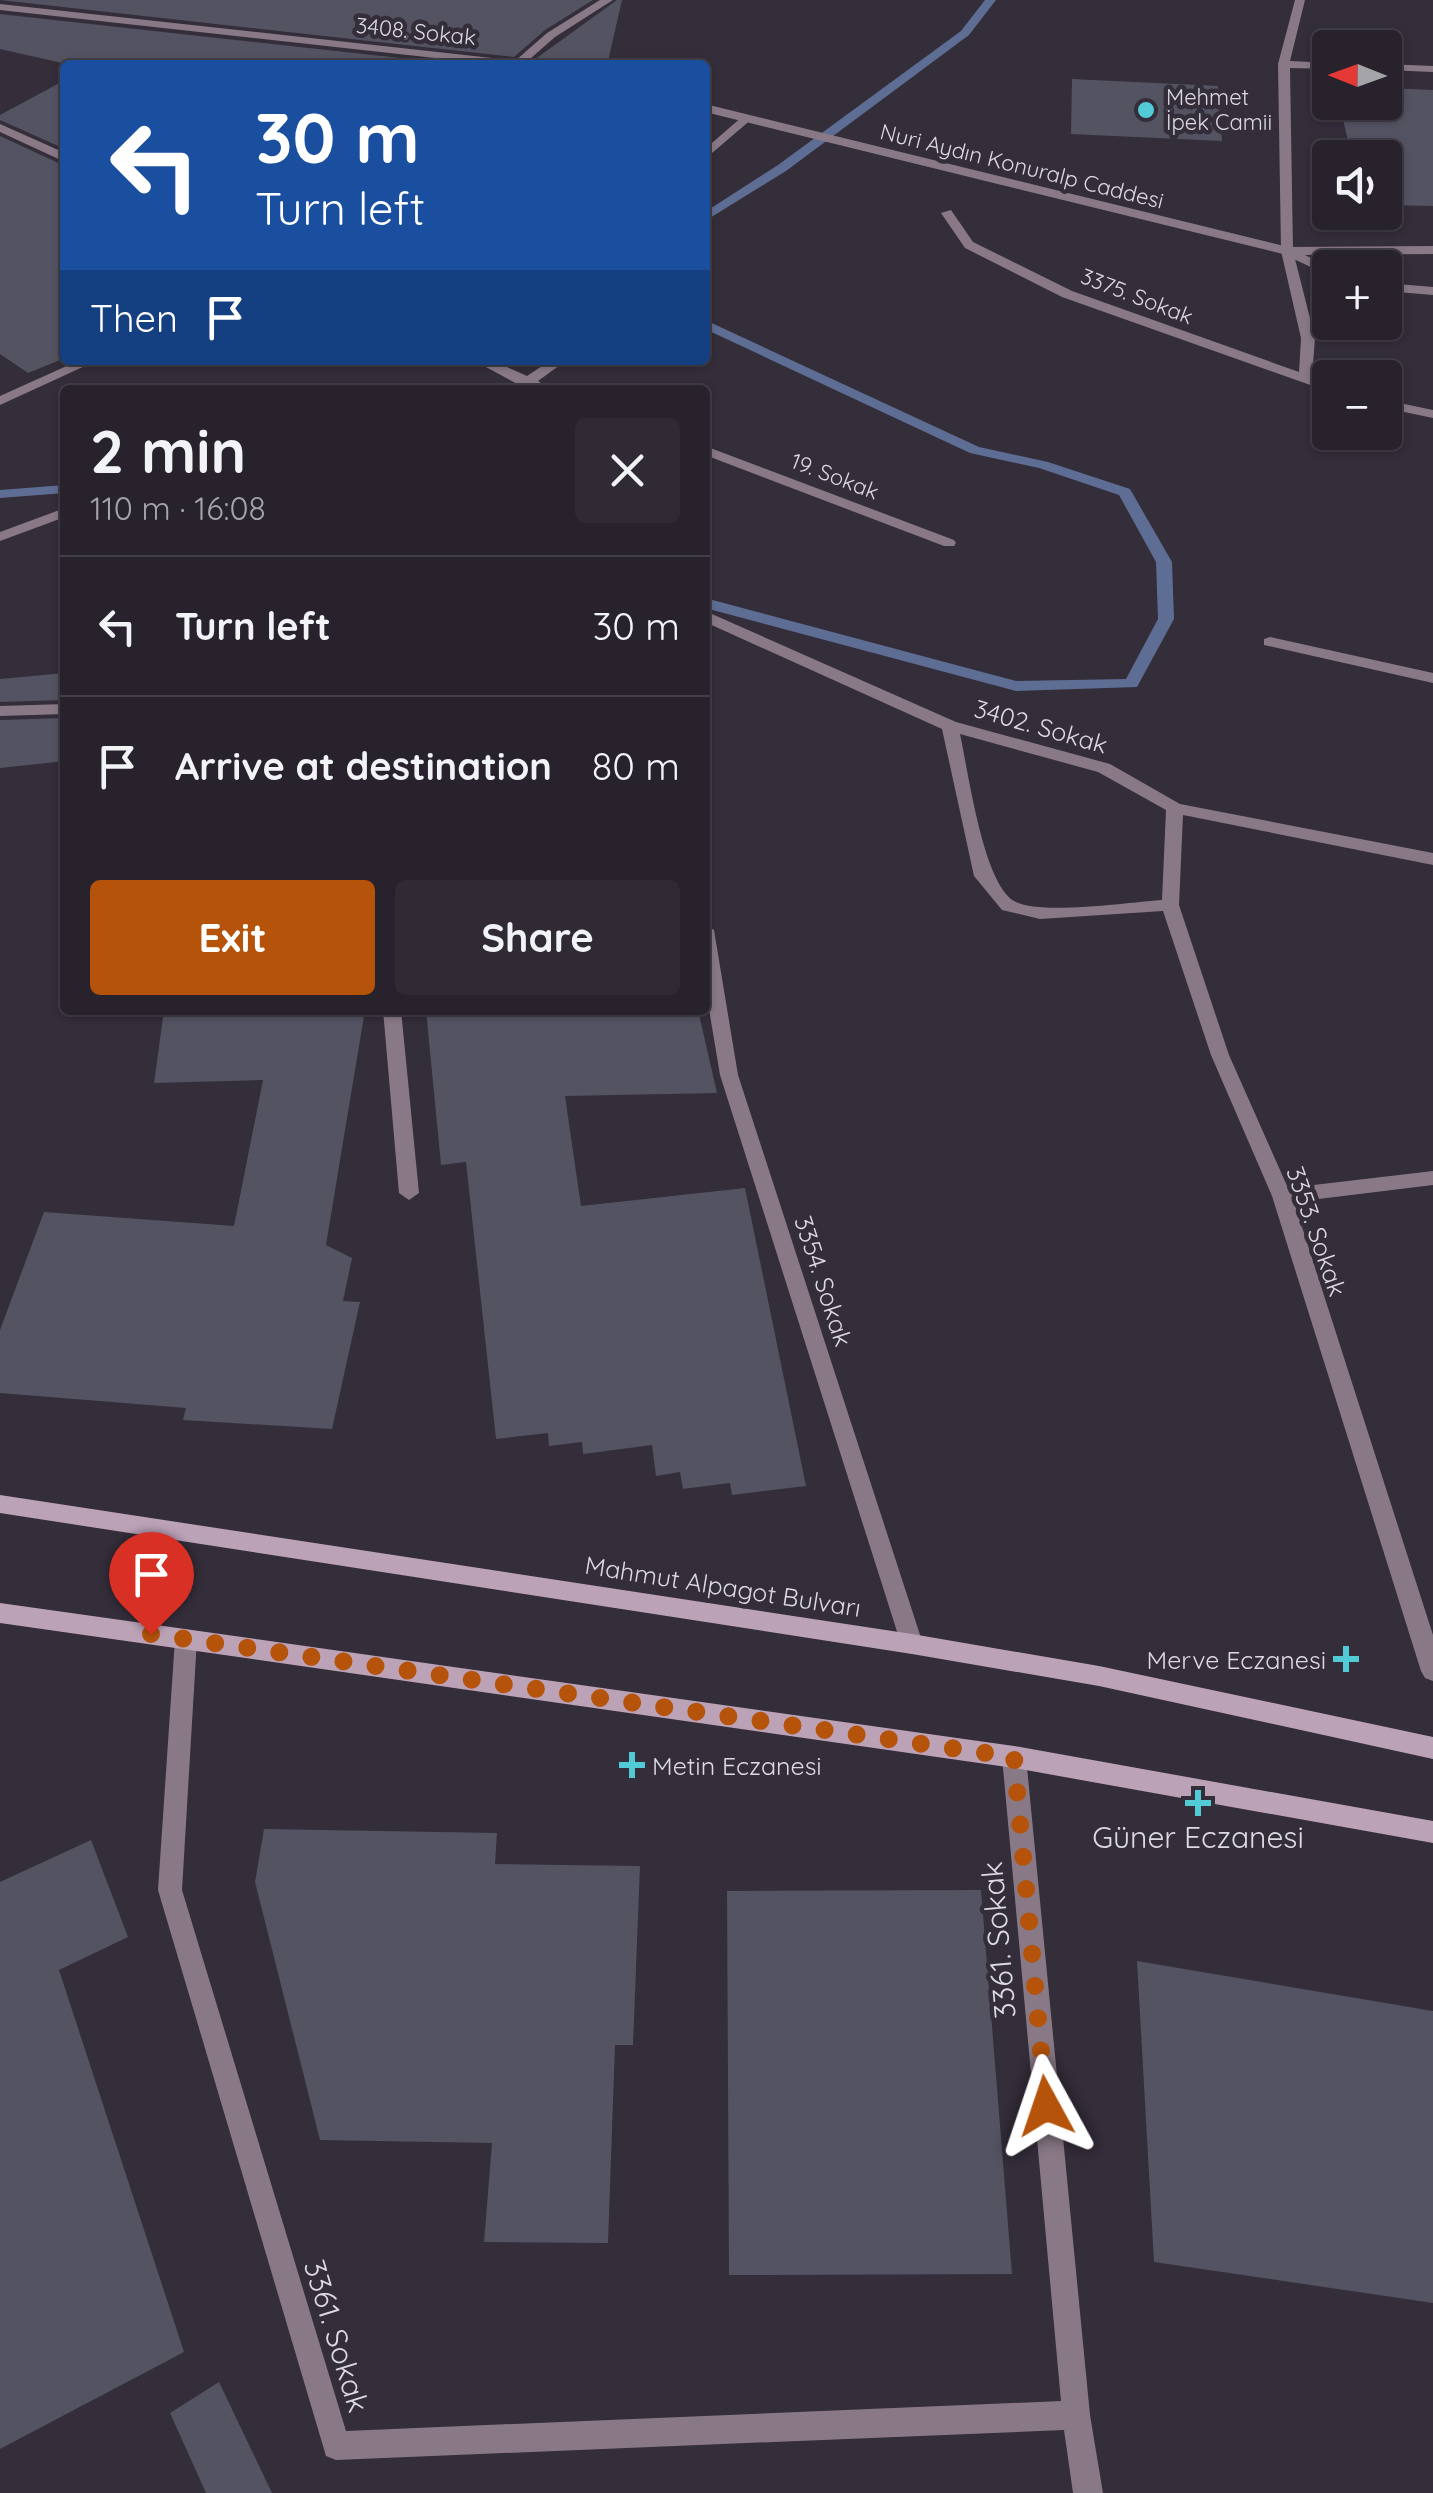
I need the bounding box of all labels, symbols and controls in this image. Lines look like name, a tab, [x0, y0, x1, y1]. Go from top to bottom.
street label: 3408. Sokak	[355, 11, 477, 51]
north arrow	[1312, 30, 1402, 120]
map controls	[1312, 30, 1402, 450]
place label: Mehmet İpek Camii	[1166, 83, 1272, 136]
text: 30 m	[255, 93, 420, 181]
marker: Mehmet İpek Camii	[1135, 99, 1157, 121]
icon: left	[90, 100, 220, 230]
street label: Nuri Aydın Konuralp Caddesi	[877, 117, 1167, 215]
button: sound	[1312, 140, 1402, 230]
text: Turn left	[255, 180, 425, 236]
button: +	[1312, 250, 1402, 340]
street label: 3375. Sokak	[1077, 262, 1197, 330]
icon: arrive	[198, 290, 253, 345]
text: Then	[90, 294, 178, 342]
button: −	[1312, 360, 1402, 450]
text: 2 min	[90, 413, 246, 488]
button: close	[575, 418, 680, 523]
street label: 19. Sokak	[787, 446, 883, 506]
text: 110 m · 16:08	[90, 488, 266, 528]
icon: left	[90, 599, 145, 654]
text: Turn left	[175, 602, 331, 650]
text: 30 m	[592, 602, 680, 650]
street label: 3402. Sokak	[971, 692, 1111, 760]
icon: arrive	[90, 739, 145, 794]
text: Arrive at destination	[175, 742, 552, 790]
text: 80 m	[592, 742, 680, 790]
button: Exit	[90, 880, 375, 995]
button: Share	[395, 880, 680, 995]
street label: 3353. Sokak	[1280, 1162, 1354, 1300]
street label: 3354. Sokak	[788, 1212, 860, 1350]
pin	[109, 1532, 194, 1635]
icon: arrive	[124, 1547, 179, 1602]
street label: Mahmut Alpagot Bulvarı	[583, 1549, 863, 1623]
place label: Merve Eczanesi	[1146, 1644, 1326, 1675]
marker: Merve Eczanesi	[1335, 1648, 1357, 1670]
place label: Metin Eczanesi	[652, 1750, 822, 1781]
marker: Metin Eczanesi	[621, 1754, 643, 1776]
marker: Güner Eczanesi	[1187, 1792, 1209, 1814]
place label: Güner Eczanesi	[1092, 1818, 1304, 1856]
street label: 3361. Sokak	[972, 1860, 1024, 2020]
position arrow	[994, 2054, 1098, 2158]
street label: 3361. Sokak	[296, 2255, 378, 2417]

